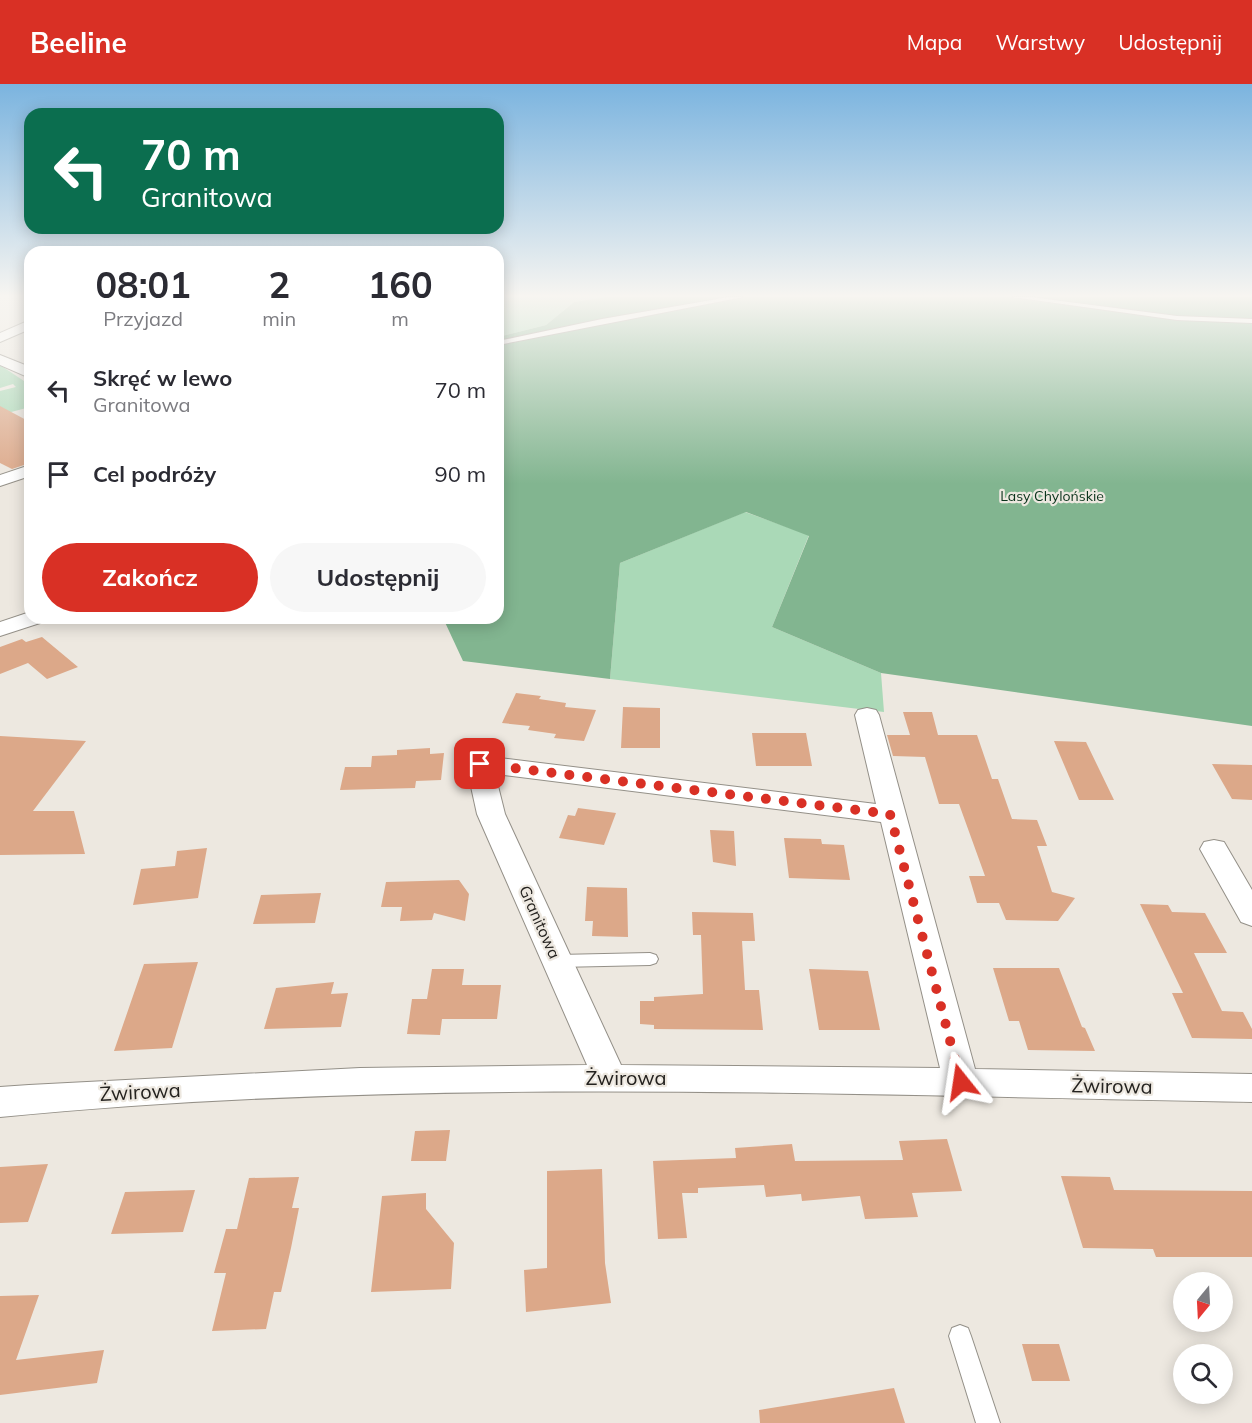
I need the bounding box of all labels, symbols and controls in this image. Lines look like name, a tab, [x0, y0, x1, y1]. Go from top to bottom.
text: Beeline	[30, 25, 127, 60]
text: Mapa	[907, 29, 962, 55]
text: Warstwy	[995, 29, 1085, 55]
text: Udostępnij	[1118, 29, 1222, 55]
text: 70 m	[141, 128, 241, 181]
icon: left	[42, 132, 120, 210]
text: Granitowa	[141, 180, 273, 214]
text: 08:01	[95, 262, 191, 307]
text: 2	[268, 262, 290, 307]
text: 160	[368, 262, 433, 307]
text: Przyjazd	[103, 306, 183, 331]
text: min	[262, 306, 296, 331]
text: m	[391, 306, 409, 331]
text: Skręć w lewo	[93, 364, 232, 392]
icon: left	[42, 374, 75, 407]
text: 70 m	[435, 376, 486, 404]
text: Granitowa	[93, 392, 191, 417]
icon: arrive	[42, 458, 75, 491]
text: Cel podróży	[93, 460, 216, 488]
text: 90 m	[435, 460, 486, 488]
park label: Lasy Chylońskie	[1000, 487, 1104, 505]
button: Zakończ	[42, 543, 258, 612]
button: Udostępnij	[270, 543, 486, 612]
pin	[454, 738, 505, 789]
icon: arrive	[463, 747, 496, 780]
street label: Granitowa	[515, 882, 565, 962]
position arrow	[929, 1050, 993, 1114]
street label: Żwirowa	[585, 1065, 667, 1090]
street label: Żwirowa	[1071, 1072, 1153, 1099]
street label: Żwirowa	[99, 1077, 181, 1106]
north arrow	[1173, 1272, 1233, 1332]
map controls	[1173, 1272, 1233, 1404]
button: search	[1173, 1344, 1233, 1404]

